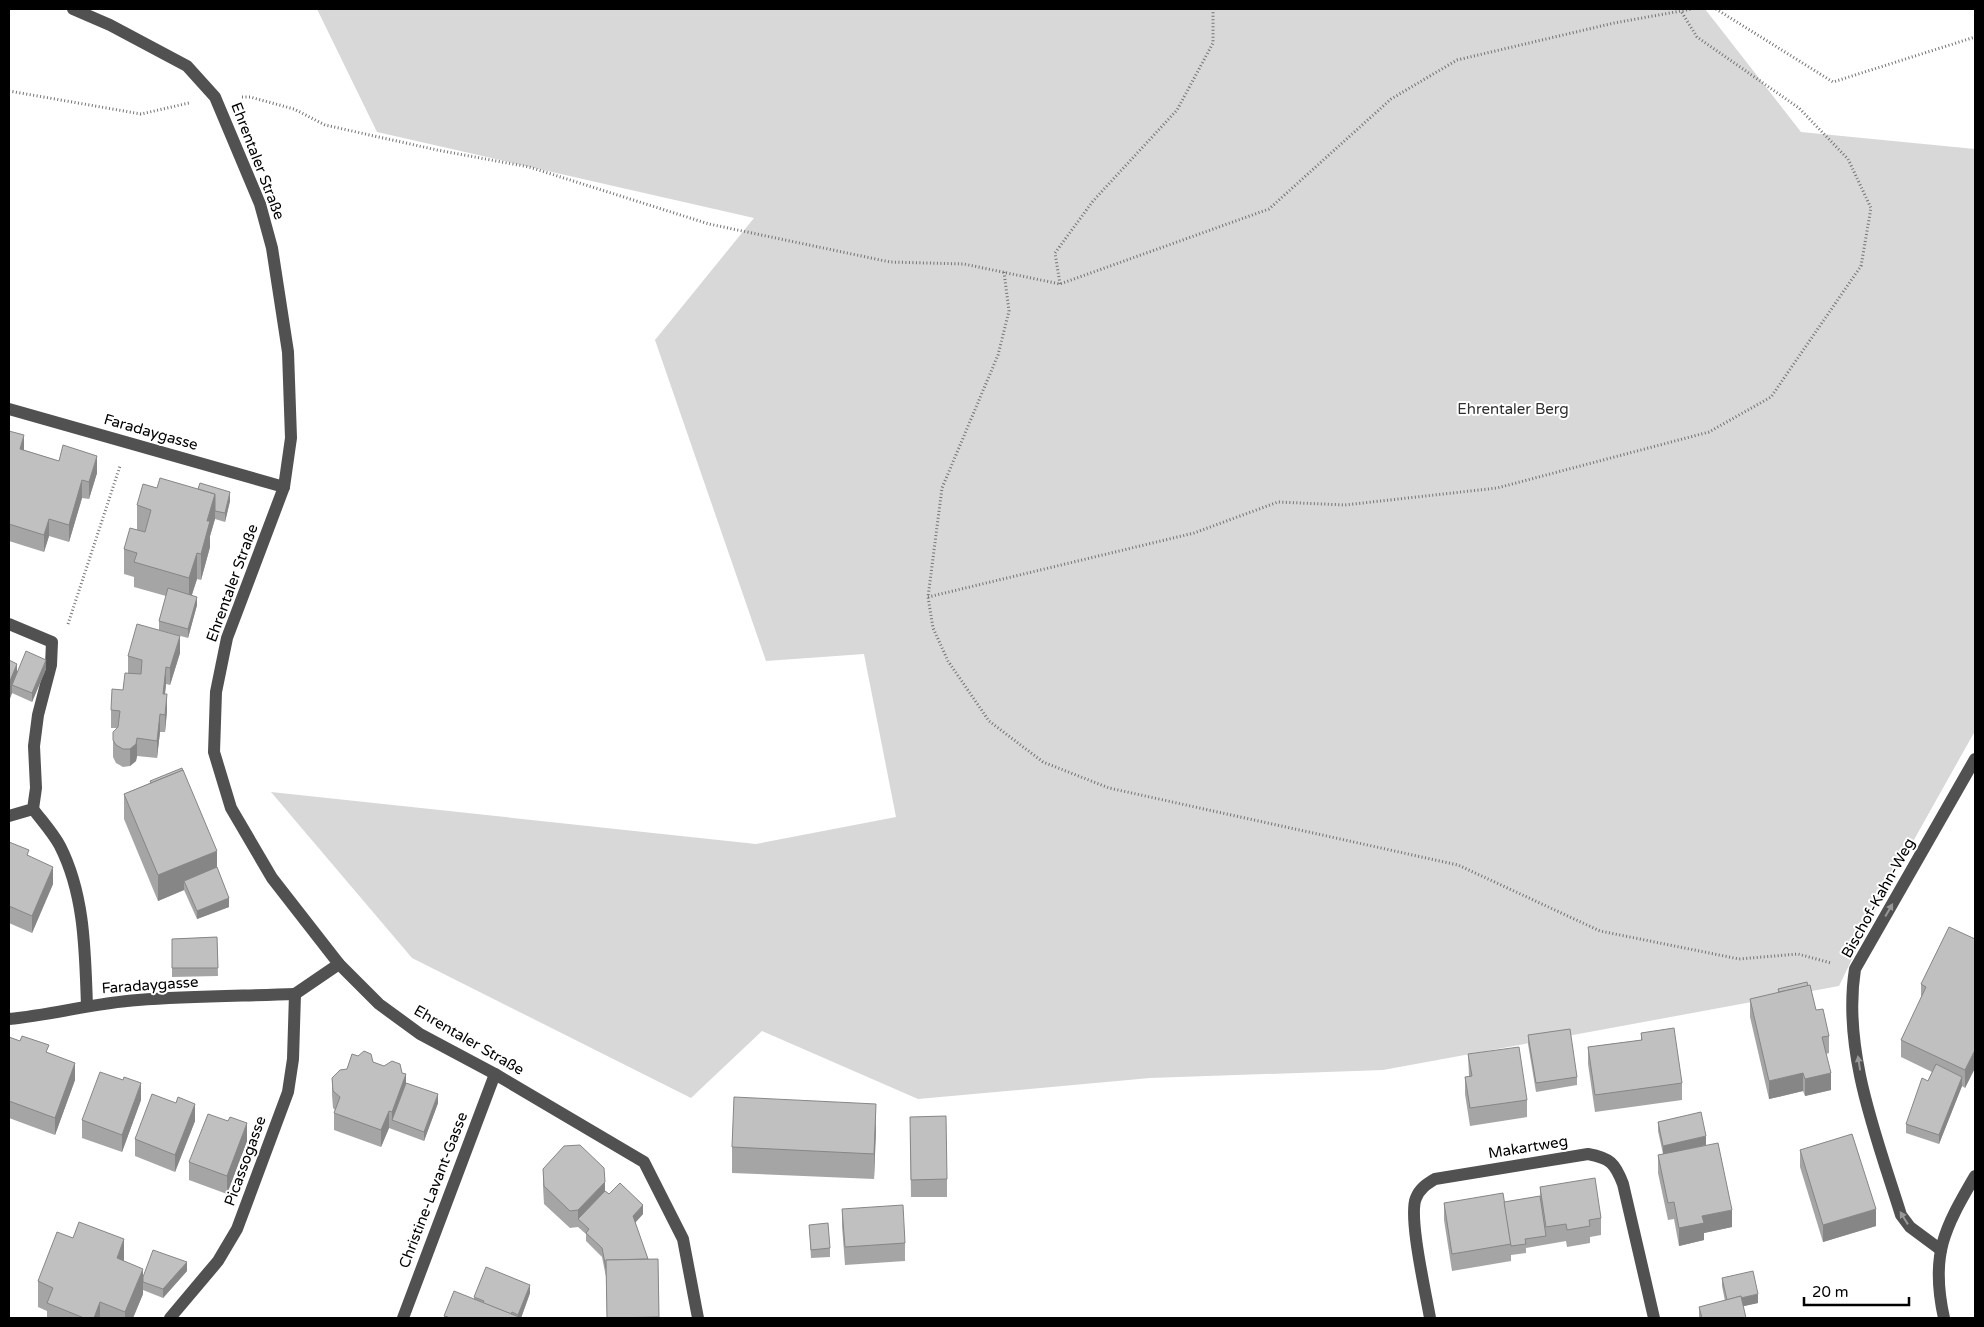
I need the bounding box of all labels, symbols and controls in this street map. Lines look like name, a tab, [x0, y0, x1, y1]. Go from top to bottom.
street label: Ehrentaler Straße	[227, 100, 289, 222]
park label: Ehrentaler Berg	[1457, 400, 1569, 418]
street label: Faradaygasse	[102, 410, 200, 454]
street label: Ehrentaler Straße	[202, 522, 262, 644]
street label: Bischof-Kahn-Weg	[1838, 835, 1918, 961]
one-way arrow	[1885, 903, 1894, 917]
street label: Faradaygasse	[101, 973, 199, 997]
street label: Ehrentaler Straße	[411, 1001, 527, 1079]
one-way arrow	[1854, 1055, 1862, 1071]
street label: Christine-Lavant-Gasse	[395, 1109, 471, 1271]
street label: Picassogasse	[220, 1114, 270, 1208]
street label: Makartweg	[1487, 1132, 1569, 1162]
one-way arrow	[1900, 1212, 1909, 1225]
scale bar	[1804, 1274, 1909, 1306]
text: 20 m	[1812, 1283, 1849, 1301]

